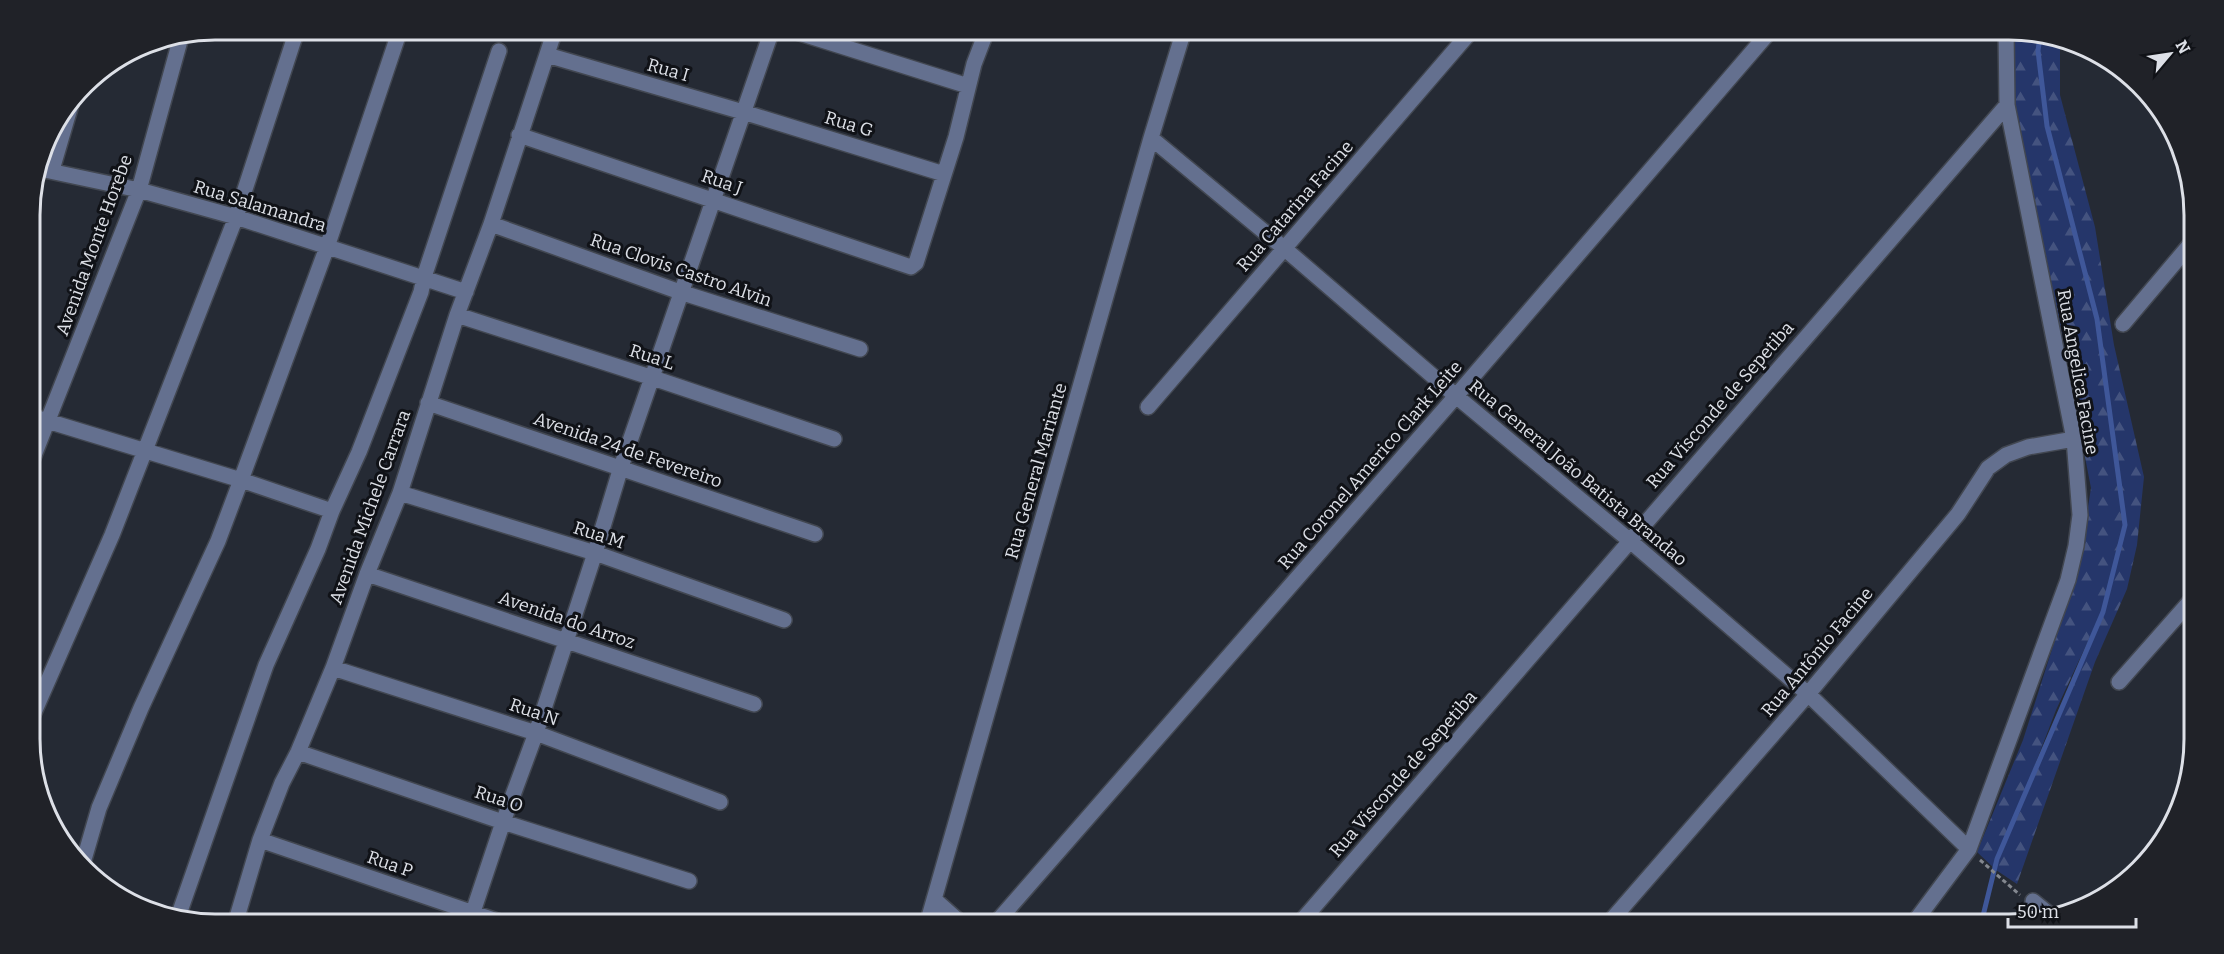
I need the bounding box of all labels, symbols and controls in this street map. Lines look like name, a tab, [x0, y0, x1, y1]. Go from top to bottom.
north arrow	[2140, 24, 2200, 84]
text: N	[2171, 37, 2194, 57]
street label: Rua I	[645, 54, 691, 86]
street label: Rua G	[822, 106, 876, 142]
street label: Rua Catarina Facine	[1232, 136, 1358, 276]
street label: Avenida Monte Horebe	[51, 152, 137, 338]
street label: Rua J	[699, 165, 746, 199]
street label: Rua Salamandra	[191, 175, 329, 237]
street label: Rua Clovis Castro Alvin	[587, 229, 775, 312]
street label: Rua Angelica Facine	[2053, 288, 2103, 456]
street label: Rua Visconde de Sepetiba	[1642, 317, 1799, 493]
street label: Rua L	[627, 339, 677, 375]
street label: Rua Coronel Americo Clark Leite	[1273, 356, 1467, 574]
street label: Rua General João Batista Brandao	[1464, 375, 1692, 571]
street label: Rua General Mariante	[1000, 380, 1072, 562]
street label: Avenida Michele Carrara	[325, 407, 415, 607]
street label: Avenida 24 de Fevereiro	[531, 407, 725, 493]
street label: Rua M	[571, 516, 627, 554]
street label: Rua Antônio Facine	[1756, 583, 1878, 721]
street label: Avenida do Arroz	[496, 586, 638, 654]
street label: Rua Visconde de Sepetiba	[1325, 686, 1482, 862]
street label: Rua N	[507, 693, 561, 731]
street label: Rua O	[472, 781, 526, 817]
street label: Rua P	[364, 846, 416, 882]
scale bar	[2008, 891, 2136, 929]
text: 50 m	[2017, 901, 2059, 923]

